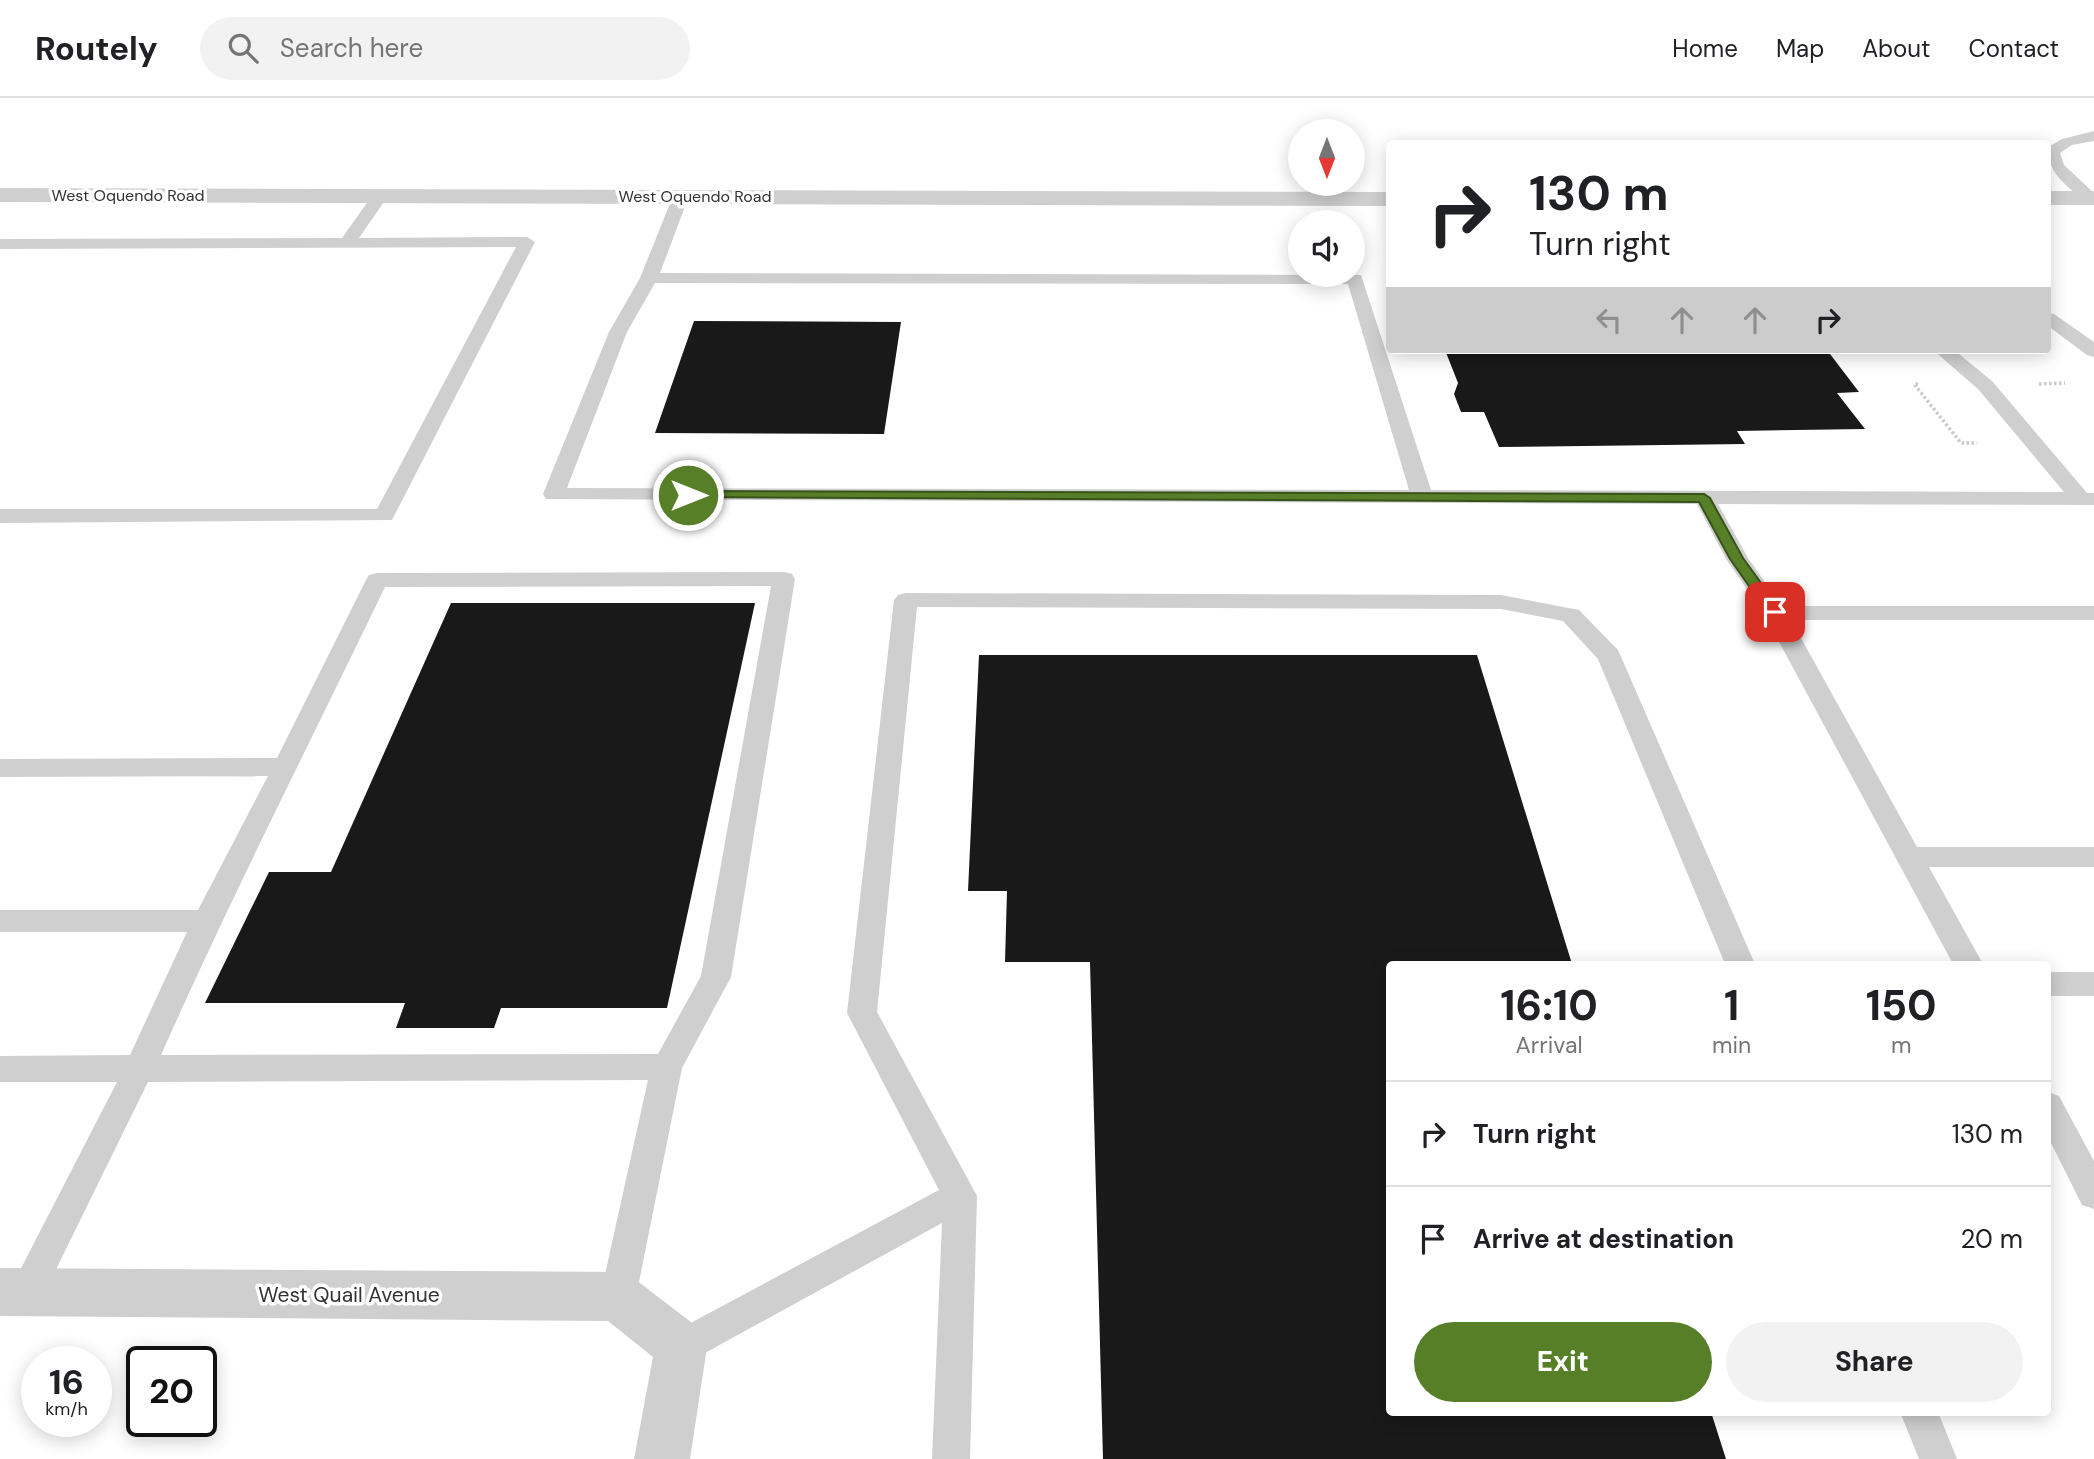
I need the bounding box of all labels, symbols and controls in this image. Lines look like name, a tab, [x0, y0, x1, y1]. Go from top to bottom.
search box	[200, 17, 690, 80]
text: Routely	[35, 27, 158, 70]
icon: search	[224, 29, 262, 67]
text: Search here	[280, 31, 423, 65]
text: Home	[1672, 33, 1738, 64]
text: Map	[1776, 33, 1824, 64]
text: About	[1862, 33, 1931, 64]
text: Contact	[1969, 33, 2059, 64]
north arrow	[1288, 119, 1365, 196]
map controls	[1288, 119, 1365, 287]
text: 130 m	[1529, 161, 1669, 225]
icon: right	[1414, 168, 1505, 259]
street label: West Oquendo Road	[52, 185, 204, 206]
street label: West Oquendo Road	[619, 186, 771, 207]
button: sound	[1288, 210, 1365, 287]
text: Turn right	[1529, 223, 1671, 265]
icon: left	[1590, 301, 1628, 339]
icon: ahead	[1663, 301, 1701, 339]
icon: ahead	[1736, 301, 1774, 339]
icon: right	[1809, 301, 1847, 339]
position arrow	[651, 458, 725, 532]
pin	[1745, 582, 1805, 642]
icon: arrive	[1756, 593, 1794, 631]
text: 16:10	[1500, 978, 1598, 1033]
text: 1	[1724, 978, 1739, 1033]
text: 150	[1866, 978, 1937, 1033]
text: Arrival	[1516, 1030, 1583, 1060]
text: min	[1712, 1030, 1751, 1060]
text: m	[1891, 1030, 1911, 1060]
icon: right	[1414, 1115, 1452, 1153]
text: Turn right	[1473, 1117, 1597, 1151]
text: 130 m	[1952, 1117, 2023, 1151]
icon: arrive	[1414, 1220, 1452, 1258]
text: Arrive at destination	[1473, 1222, 1734, 1256]
text: 20 m	[1960, 1222, 2023, 1256]
street label: West Quail Avenue	[258, 1281, 440, 1309]
button: Exit	[1414, 1322, 1712, 1402]
button: Share	[1726, 1322, 2023, 1402]
speed limit sign: 20	[126, 1346, 217, 1437]
text: 16	[49, 1359, 84, 1405]
text: km/h	[45, 1397, 88, 1421]

